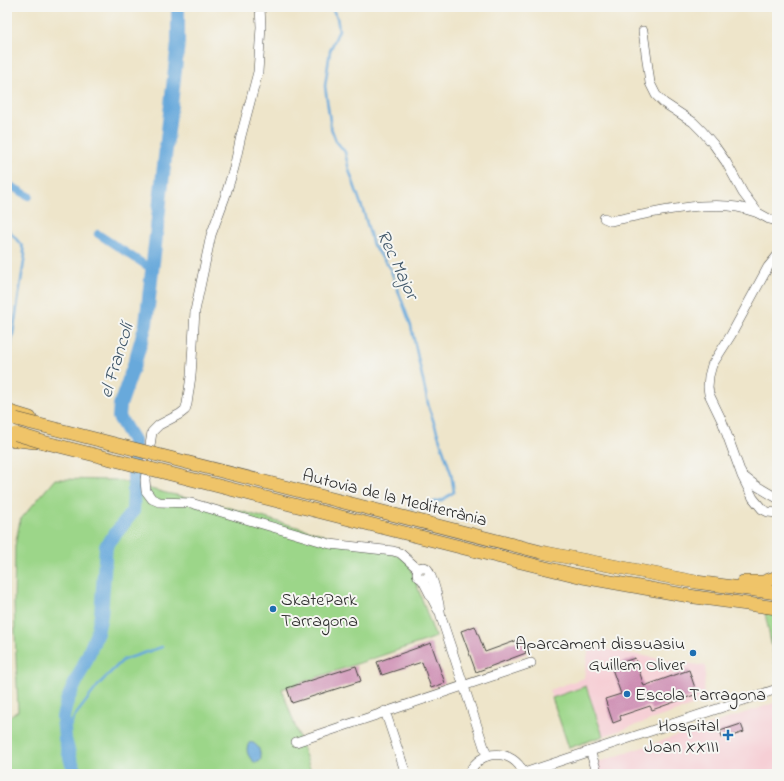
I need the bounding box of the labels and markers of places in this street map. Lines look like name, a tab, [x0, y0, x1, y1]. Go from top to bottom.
place label: SkatePark Tarragona	[281, 588, 358, 636]
marker: SkatePark Tarragona	[268, 604, 278, 614]
place label: Aparcament dissuasiu Guillem Oliver	[515, 632, 685, 679]
marker: Aparcament dissuasiu Guillem Oliver	[688, 648, 698, 658]
place label: Escola Tarragona	[635, 683, 766, 710]
marker: Escola Tarragona	[622, 689, 632, 699]
place label: Hospital Joan XXIII	[644, 714, 719, 761]
marker: Hospital Joan XXIII	[722, 729, 734, 741]

